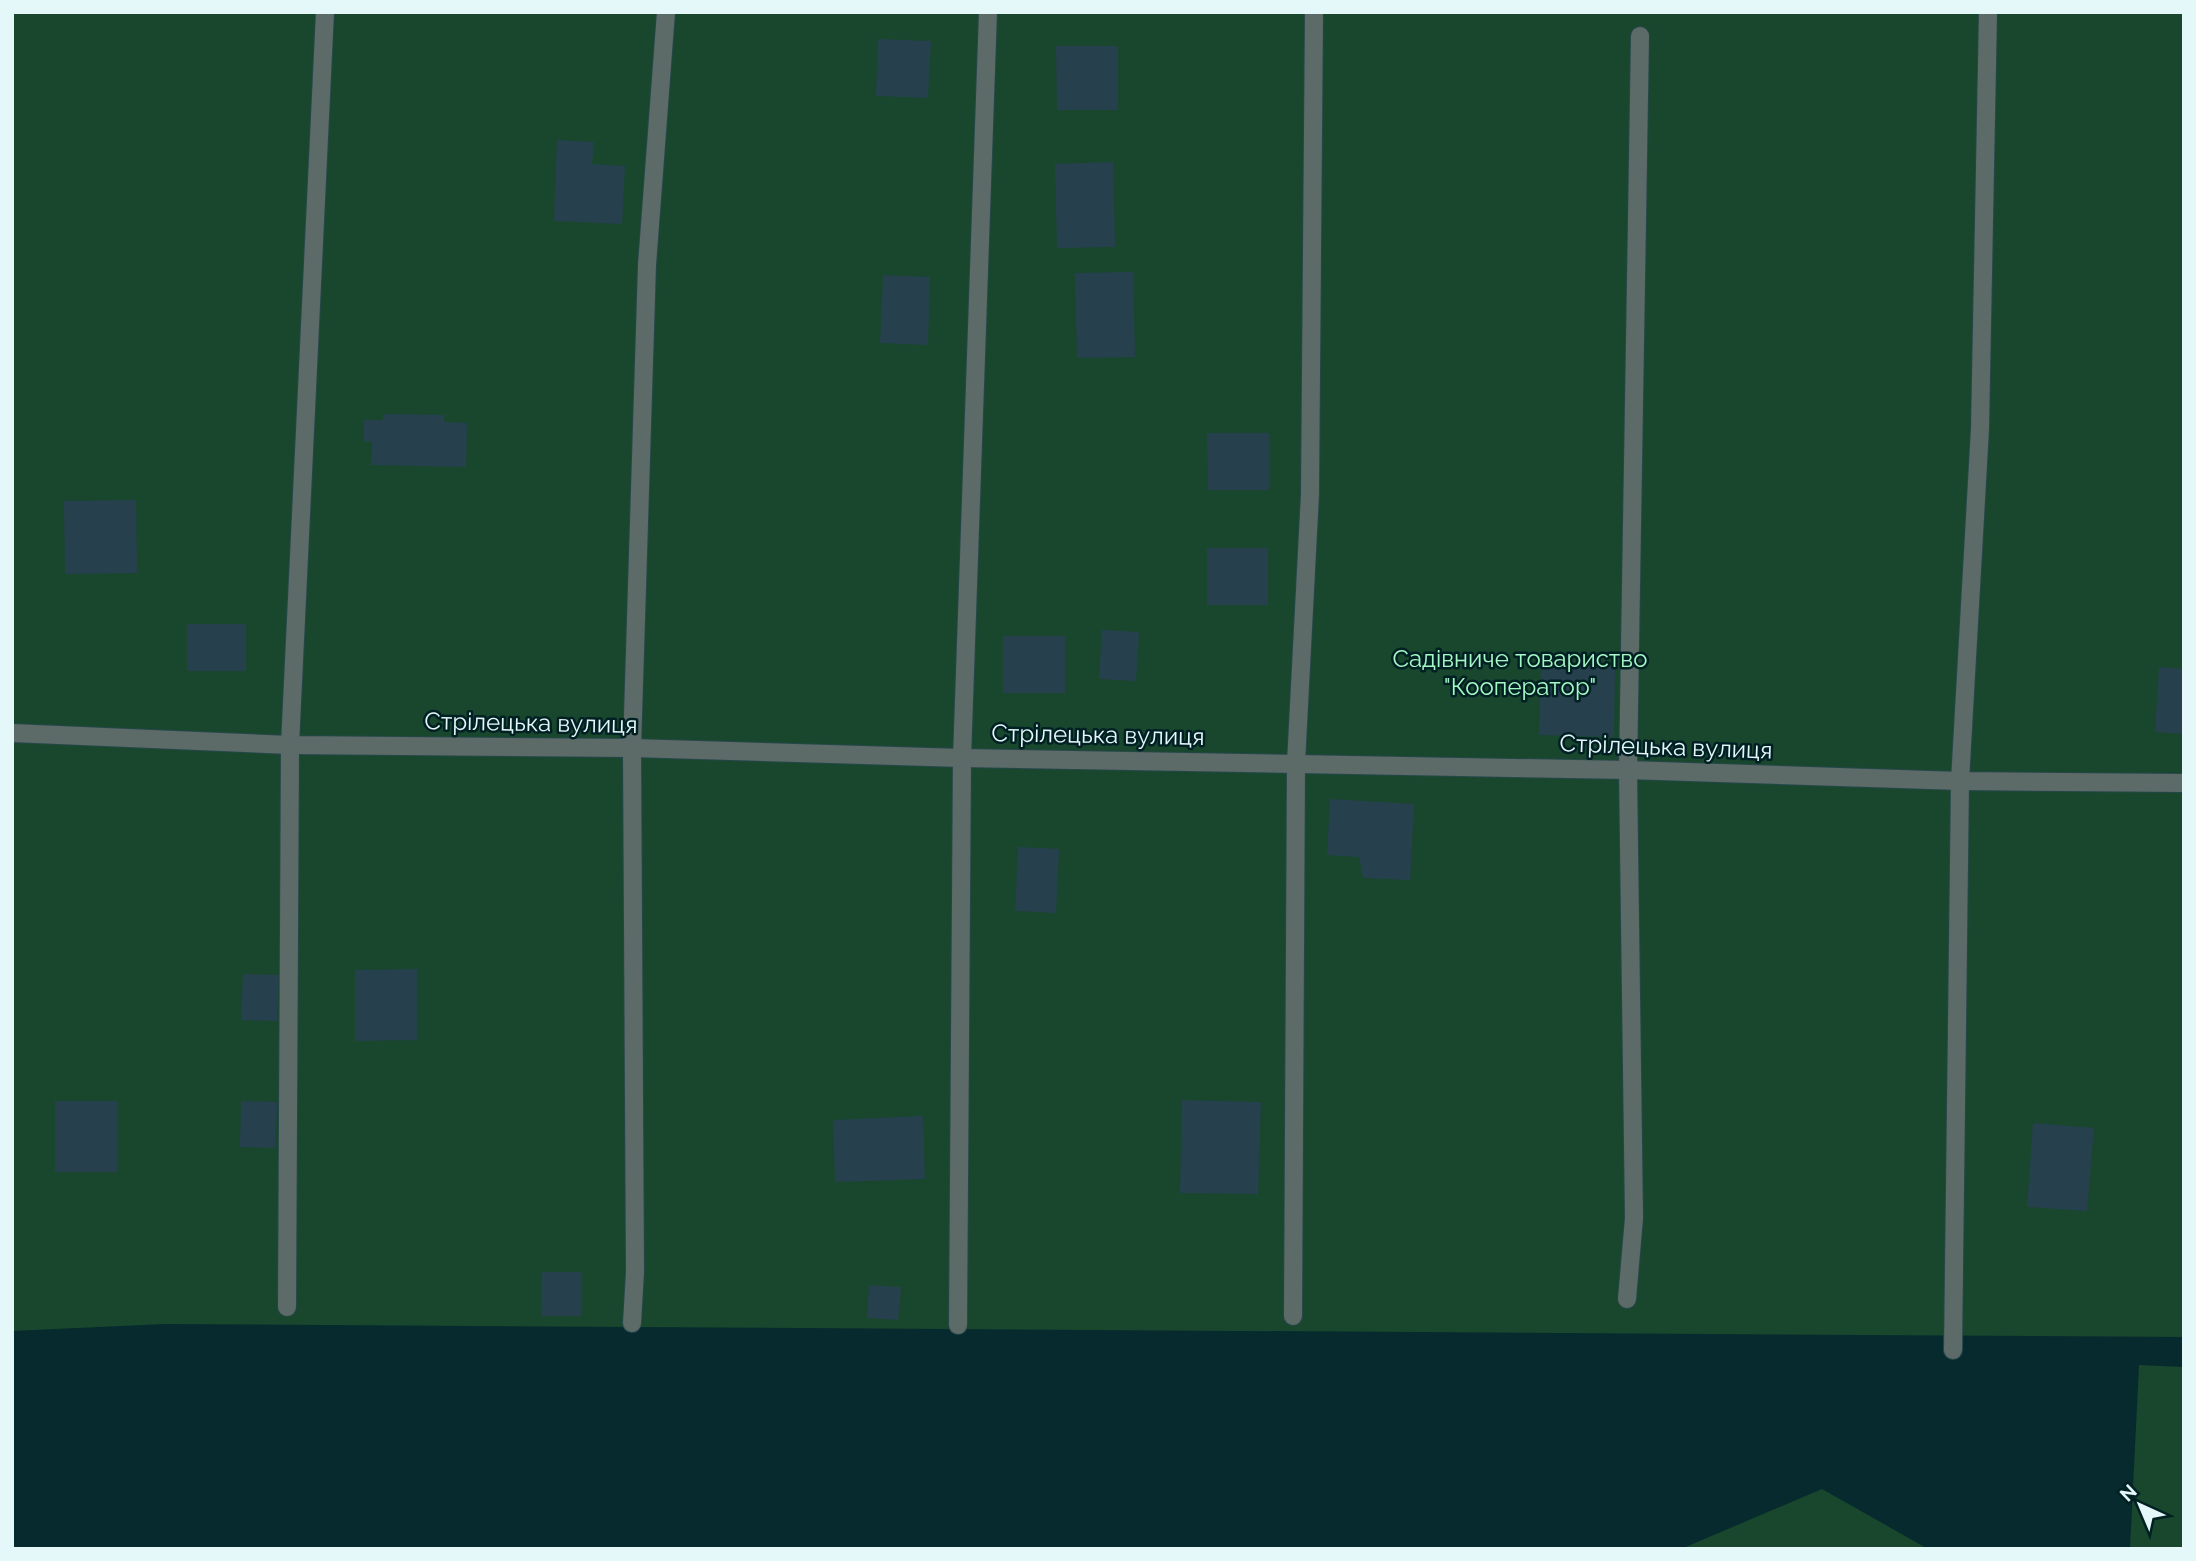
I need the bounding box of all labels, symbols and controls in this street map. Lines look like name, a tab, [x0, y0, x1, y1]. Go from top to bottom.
park label: Садівниче товариство "Кооператор"	[1393, 644, 1647, 701]
street label: Стрілецька вулиця	[424, 706, 638, 739]
street label: Стрілецька вулиця	[991, 718, 1205, 751]
street label: Стрілецька вулиця	[1559, 728, 1773, 765]
north arrow	[2105, 1470, 2175, 1540]
text: N	[2115, 1480, 2141, 1506]

